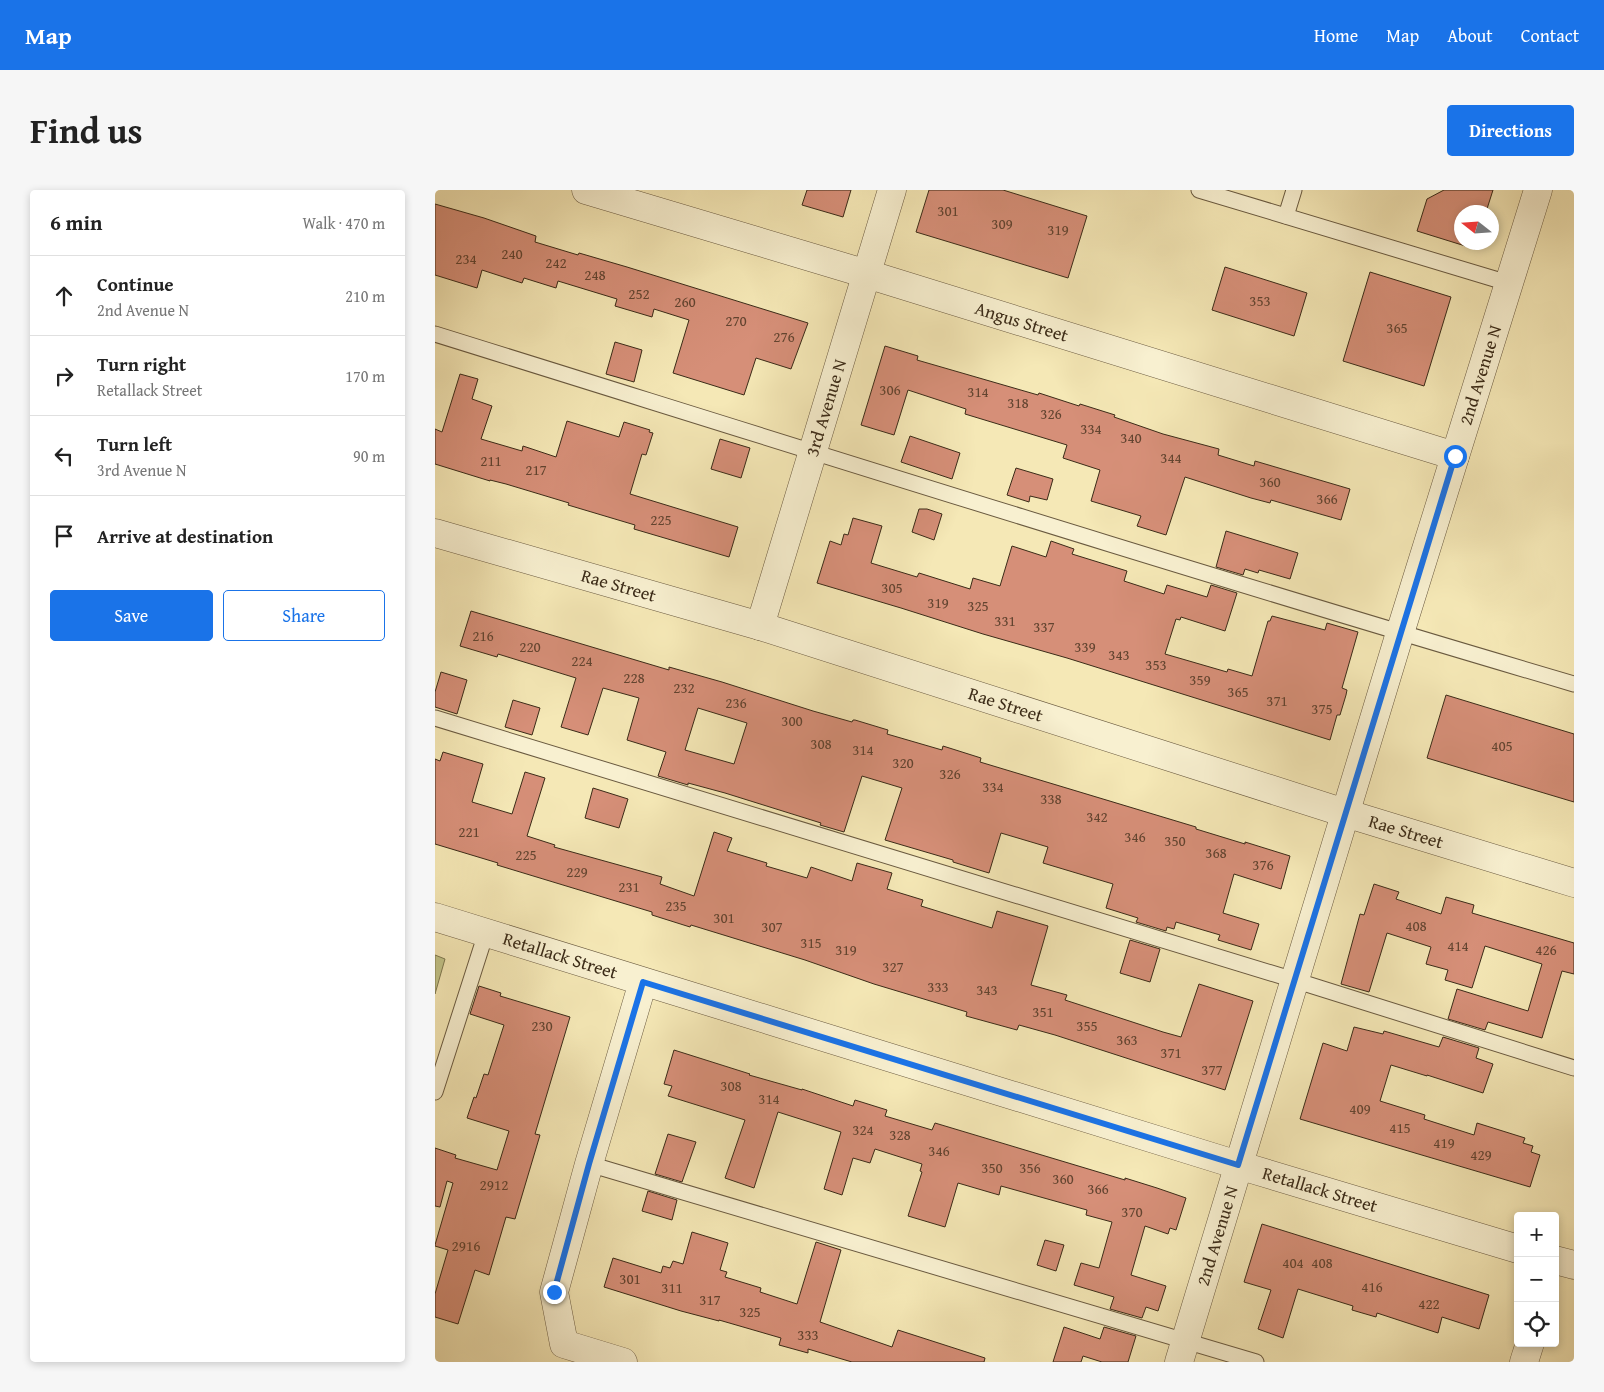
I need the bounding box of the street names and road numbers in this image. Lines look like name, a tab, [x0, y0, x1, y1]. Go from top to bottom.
street label: Angus Street	[972, 294, 1072, 349]
street label: 2nd Avenue N	[1452, 321, 1508, 428]
street label: 3rd Avenue N	[798, 355, 853, 460]
street label: Rae Street	[578, 562, 660, 609]
street label: Rae Street	[965, 680, 1047, 729]
street label: Rae Street	[1365, 807, 1447, 856]
street label: Retallack Street	[500, 925, 622, 986]
street label: Retallack Street	[1259, 1159, 1381, 1219]
street label: 2nd Avenue N	[1189, 1182, 1245, 1289]

